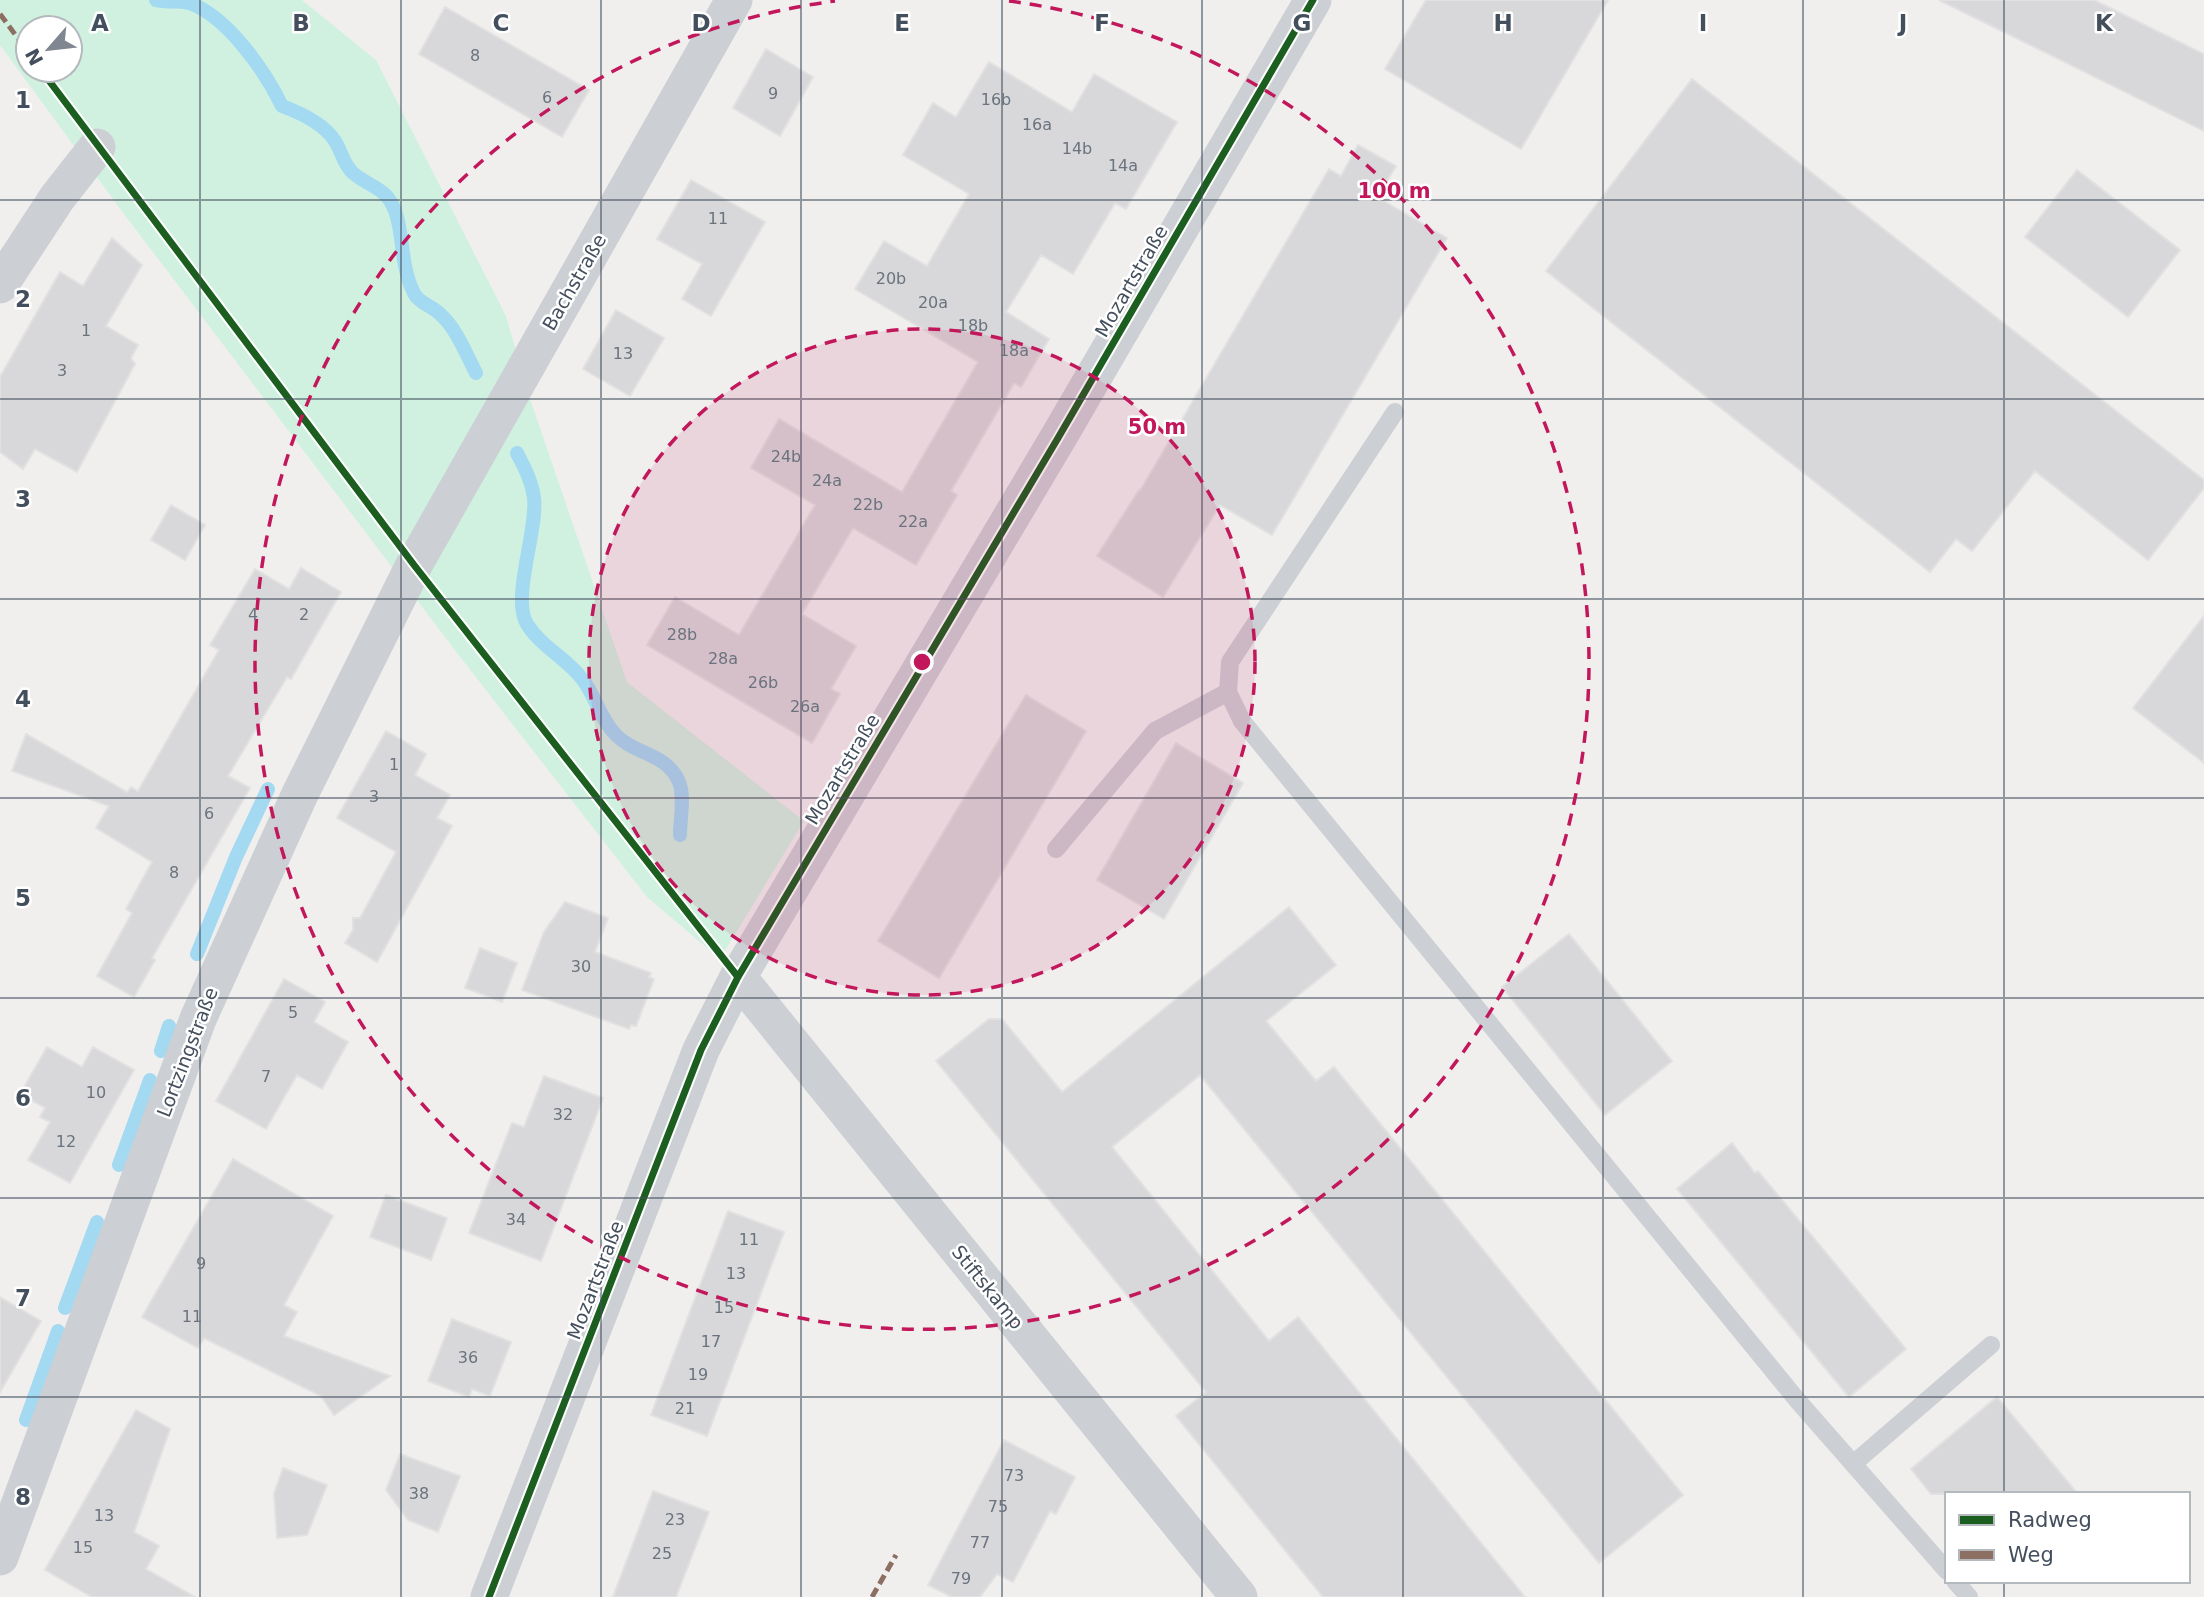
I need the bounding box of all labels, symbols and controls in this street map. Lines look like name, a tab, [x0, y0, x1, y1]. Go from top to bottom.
text: A	[91, 10, 109, 36]
text: B	[292, 10, 310, 36]
text: C	[493, 10, 509, 36]
text: D	[691, 10, 711, 36]
text: E	[894, 10, 910, 36]
text: F	[1094, 10, 1110, 36]
text: G	[1293, 10, 1311, 36]
text: H	[1493, 10, 1513, 36]
text: I	[1699, 10, 1707, 36]
text: J	[1897, 10, 1907, 36]
text: K	[2095, 10, 2114, 36]
north arrow	[14, 14, 84, 84]
text: N	[21, 45, 47, 69]
house number: 8	[470, 46, 480, 65]
house number: 9	[768, 84, 778, 103]
text: 1	[15, 87, 31, 113]
house number: 6	[542, 88, 552, 107]
house number: 16b	[981, 90, 1011, 109]
house number: 16a	[1022, 115, 1052, 134]
house number: 14b	[1062, 139, 1092, 158]
house number: 14a	[1108, 156, 1138, 175]
text: 100 m	[1357, 179, 1431, 203]
house number: 11	[708, 209, 728, 228]
street label: Mozartstraße	[1090, 221, 1172, 341]
street label: Bachstraße	[538, 230, 610, 334]
house number: 20b	[876, 269, 906, 288]
text: 2	[15, 286, 31, 312]
house number: 20a	[918, 293, 948, 312]
house number: 18b	[958, 316, 988, 335]
house number: 1	[81, 321, 91, 340]
house number: 18a	[999, 341, 1029, 360]
house number: 13	[613, 344, 633, 363]
house number: 3	[57, 361, 67, 380]
text: 50 m	[1128, 415, 1186, 439]
house number: 24b	[771, 447, 801, 466]
house number: 24a	[812, 471, 842, 490]
text: 3	[15, 486, 31, 512]
house number: 22b	[853, 495, 883, 514]
house number: 22a	[898, 512, 928, 531]
house number: 4	[248, 605, 258, 624]
house number: 2	[299, 605, 309, 624]
house number: 28b	[667, 625, 697, 644]
house number: 28a	[708, 649, 738, 668]
centre of rings	[910, 650, 934, 674]
house number: 26b	[748, 673, 778, 692]
text: 4	[15, 686, 31, 712]
house number: 26a	[790, 697, 820, 716]
street label: Mozartstraße	[800, 710, 884, 828]
house number: 1	[389, 755, 399, 774]
house number: 3	[369, 787, 379, 806]
house number: 6	[204, 804, 214, 823]
house number: 8	[169, 863, 179, 882]
text: 5	[15, 885, 31, 911]
house number: 30	[571, 957, 591, 976]
street label: Lortzingstraße	[152, 984, 222, 1120]
house number: 5	[288, 1003, 298, 1022]
house number: 7	[261, 1067, 271, 1086]
house number: 10	[86, 1083, 106, 1102]
text: 6	[15, 1085, 31, 1111]
house number: 32	[553, 1105, 573, 1124]
house number: 12	[56, 1132, 76, 1151]
house number: 34	[506, 1210, 526, 1229]
street label: Mozartstraße	[562, 1218, 628, 1342]
house number: 11	[739, 1230, 759, 1249]
street label: Stiftskamp	[948, 1241, 1028, 1333]
house number: 9	[196, 1254, 206, 1273]
house number: 13	[726, 1264, 746, 1283]
text: 7	[15, 1285, 31, 1311]
house number: 15	[714, 1298, 734, 1317]
house number: 11	[182, 1307, 202, 1326]
house number: 17	[701, 1332, 721, 1351]
house number: 36	[458, 1348, 478, 1367]
house number: 19	[688, 1365, 708, 1384]
house number: 21	[675, 1399, 695, 1418]
house number: 73	[1004, 1466, 1024, 1485]
text: 8	[15, 1484, 31, 1510]
house number: 38	[409, 1484, 429, 1503]
legend	[1945, 1492, 2190, 1583]
house number: 75	[988, 1497, 1008, 1516]
house number: 13	[94, 1506, 114, 1525]
text: Radweg	[2008, 1508, 2092, 1532]
house number: 23	[665, 1510, 685, 1529]
house number: 77	[970, 1533, 990, 1552]
house number: 15	[73, 1538, 93, 1557]
text: Weg	[2008, 1543, 2054, 1567]
house number: 25	[652, 1544, 672, 1563]
house number: 79	[951, 1569, 971, 1588]

